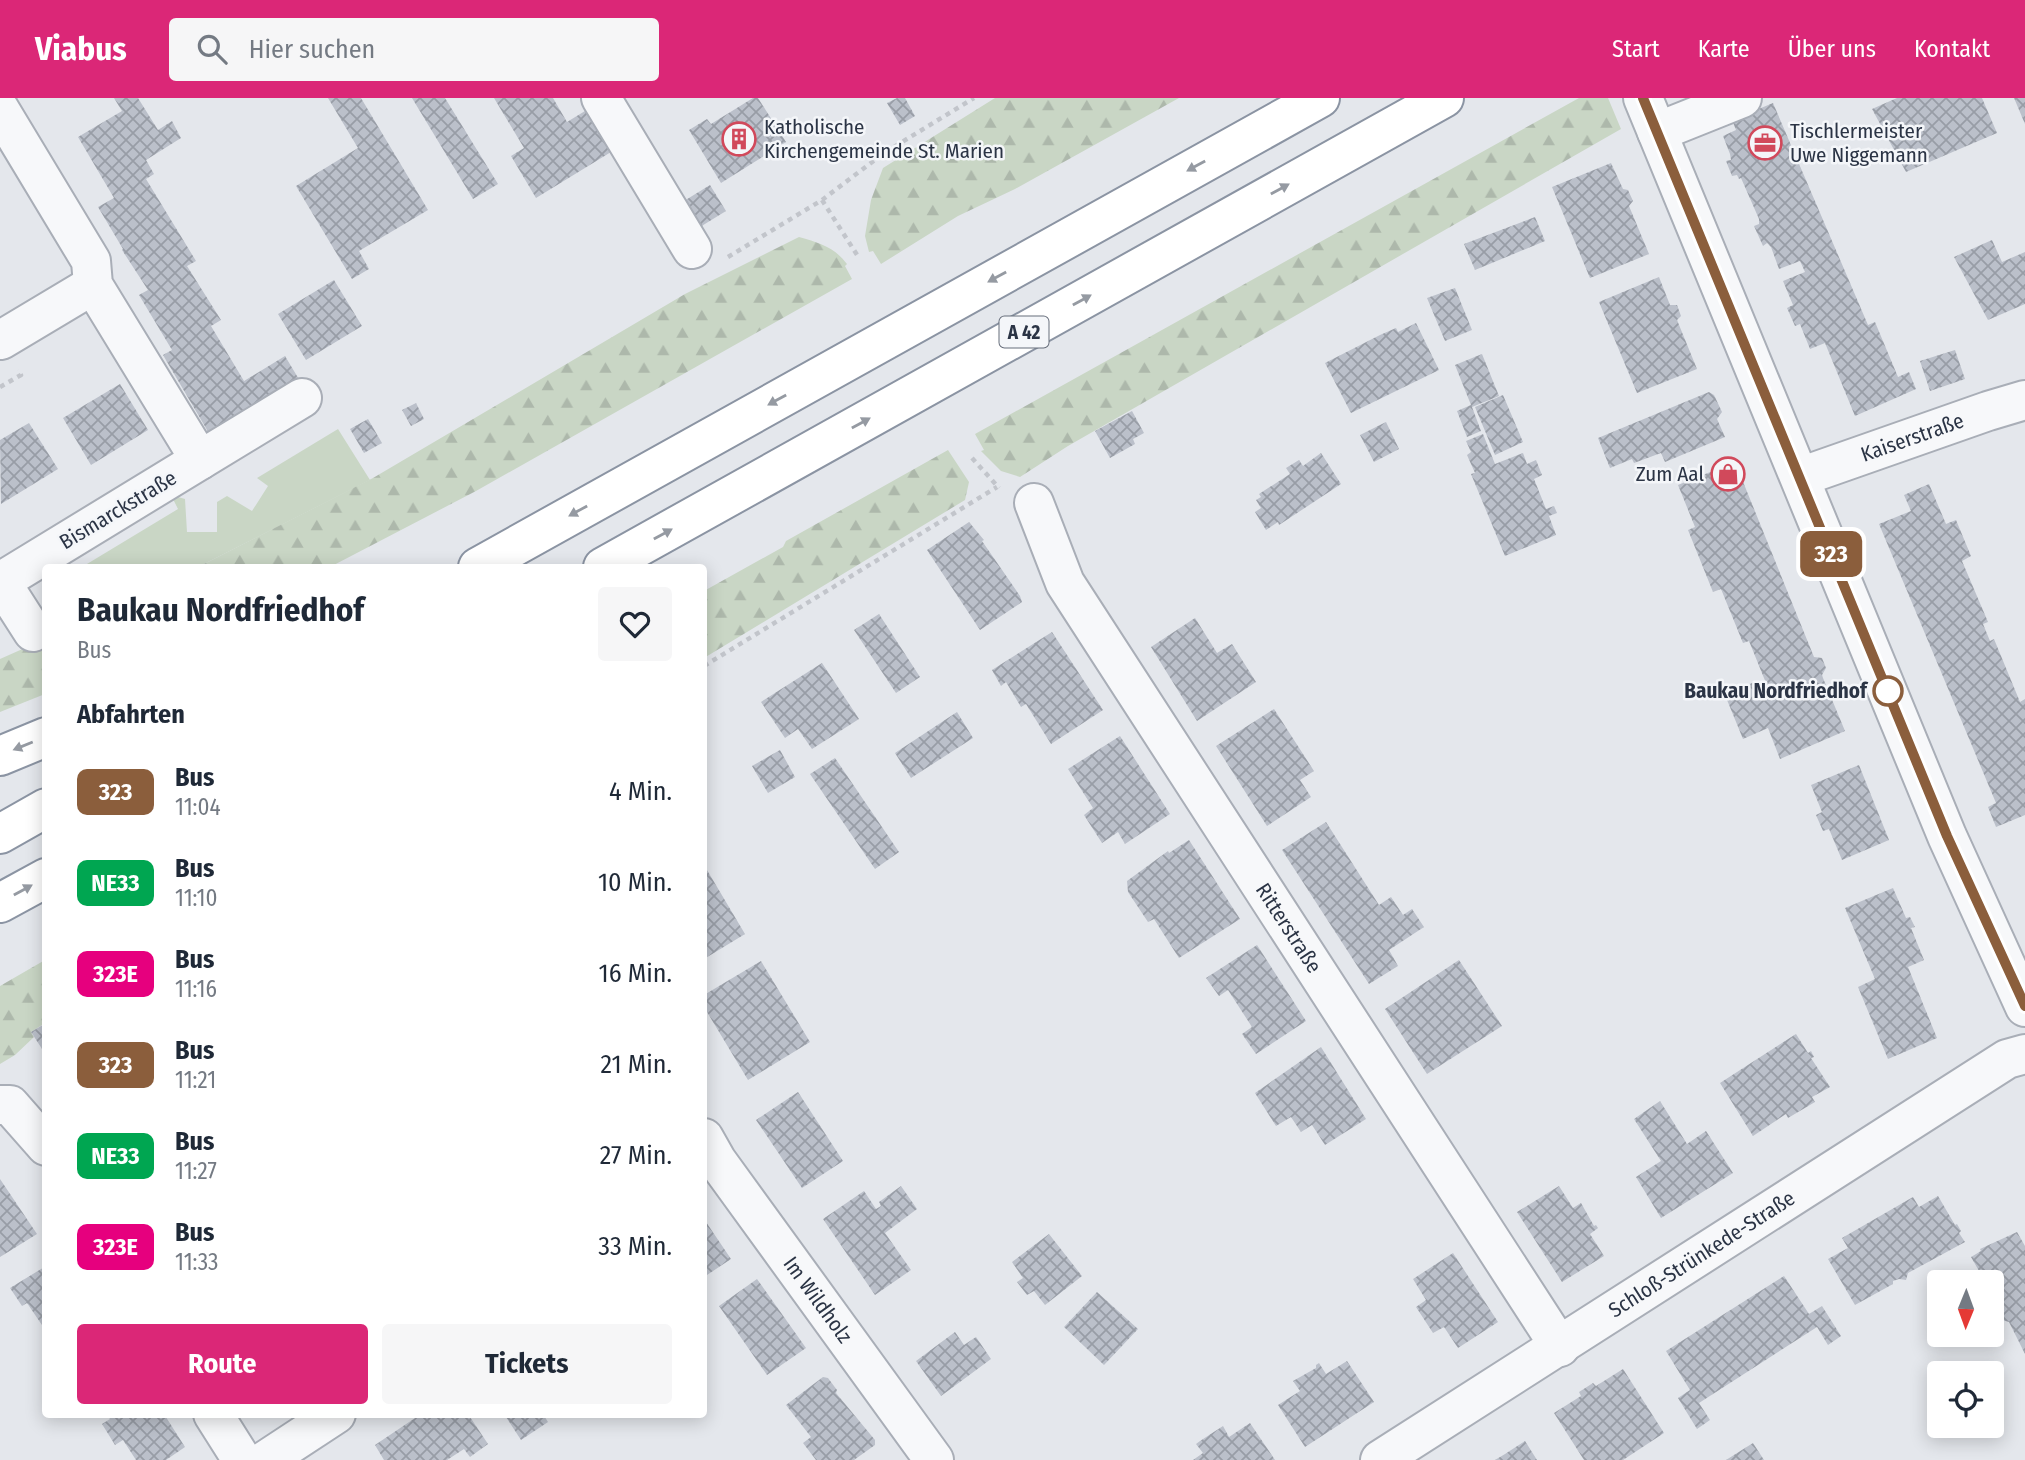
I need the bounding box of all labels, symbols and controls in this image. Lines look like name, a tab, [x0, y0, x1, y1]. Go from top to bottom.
search box	[169, 18, 659, 81]
text: Viabus	[35, 29, 127, 69]
icon: search	[193, 30, 231, 68]
text: Hier suchen	[249, 34, 375, 65]
text: Start	[1612, 35, 1660, 63]
text: Karte	[1698, 35, 1750, 63]
text: Über uns	[1788, 35, 1876, 63]
text: Kontakt	[1914, 35, 1990, 63]
place label: Katholische Kirchengemeinde St. Marien	[764, 114, 1004, 164]
place label: Tischlermeister Uwe Niggemann	[1790, 118, 1928, 168]
building icon: Katholische Kirchengemeinde St. Marien	[720, 120, 758, 158]
office icon: Tischlermeister Uwe Niggemann	[1746, 124, 1784, 162]
one-way arrow	[1186, 160, 1206, 172]
one-way arrow	[1271, 184, 1291, 196]
one-way arrow	[987, 271, 1007, 283]
one-way arrow	[1072, 294, 1091, 306]
road number: A 42	[1000, 316, 1048, 348]
one-way arrow	[767, 394, 787, 406]
street label: Kaiserstraße	[1857, 408, 1967, 468]
one-way arrow	[852, 417, 871, 429]
shop icon: Zum Aal	[1709, 455, 1747, 493]
place label: Zum Aal	[1636, 461, 1704, 487]
street label: Bismarckstraße	[55, 465, 181, 555]
one-way arrow	[569, 505, 588, 517]
one-way arrow	[653, 528, 672, 540]
line badge: 323	[1791, 531, 1871, 577]
text: 323	[1814, 540, 1848, 568]
button: heart	[598, 587, 672, 661]
text: Baukau Nordfriedhof	[77, 590, 364, 630]
text: Bus	[77, 636, 111, 664]
marker: Baukau Nordfriedhof	[1873, 676, 1903, 706]
place label: Baukau Nordfriedhof	[1684, 678, 1869, 704]
text: Abfahrten	[77, 699, 185, 730]
one-way arrow	[12, 741, 33, 752]
text: Bus	[175, 762, 214, 793]
text: 4 Min.	[609, 776, 672, 807]
text: 323	[99, 778, 132, 806]
text: 11:04	[175, 793, 221, 821]
text: Bus	[175, 853, 214, 884]
text: 10 Min.	[598, 867, 672, 898]
text: NE33	[91, 869, 140, 897]
street label: Ritterstraße	[1250, 878, 1327, 978]
one-way arrow	[13, 884, 32, 896]
text: 11:10	[175, 884, 218, 912]
text: Bus	[175, 944, 214, 975]
text: 16 Min.	[599, 958, 672, 989]
text: 323E	[93, 960, 138, 988]
text: 11:16	[175, 975, 217, 1003]
text: Bus	[175, 1035, 214, 1066]
text: 21 Min.	[601, 1049, 672, 1080]
text: 323	[99, 1051, 132, 1079]
text: 11:21	[175, 1066, 216, 1094]
text: Bus	[175, 1126, 214, 1157]
text: 27 Min.	[600, 1140, 672, 1171]
text: NE33	[91, 1142, 140, 1170]
text: 11:27	[175, 1157, 217, 1185]
street label: Schloß-Strünkede-Straße	[1604, 1185, 1800, 1323]
text: Bus	[175, 1217, 214, 1248]
text: 33 Min.	[598, 1231, 672, 1262]
text: 323E	[93, 1233, 138, 1261]
text: 11:33	[175, 1248, 218, 1276]
street label: Im Wildholz	[778, 1252, 858, 1348]
north arrow	[1927, 1270, 2004, 1348]
map controls	[1927, 1270, 2004, 1438]
button: Route	[77, 1324, 368, 1404]
button: Tickets	[382, 1324, 672, 1404]
button: locate	[1927, 1361, 2004, 1438]

